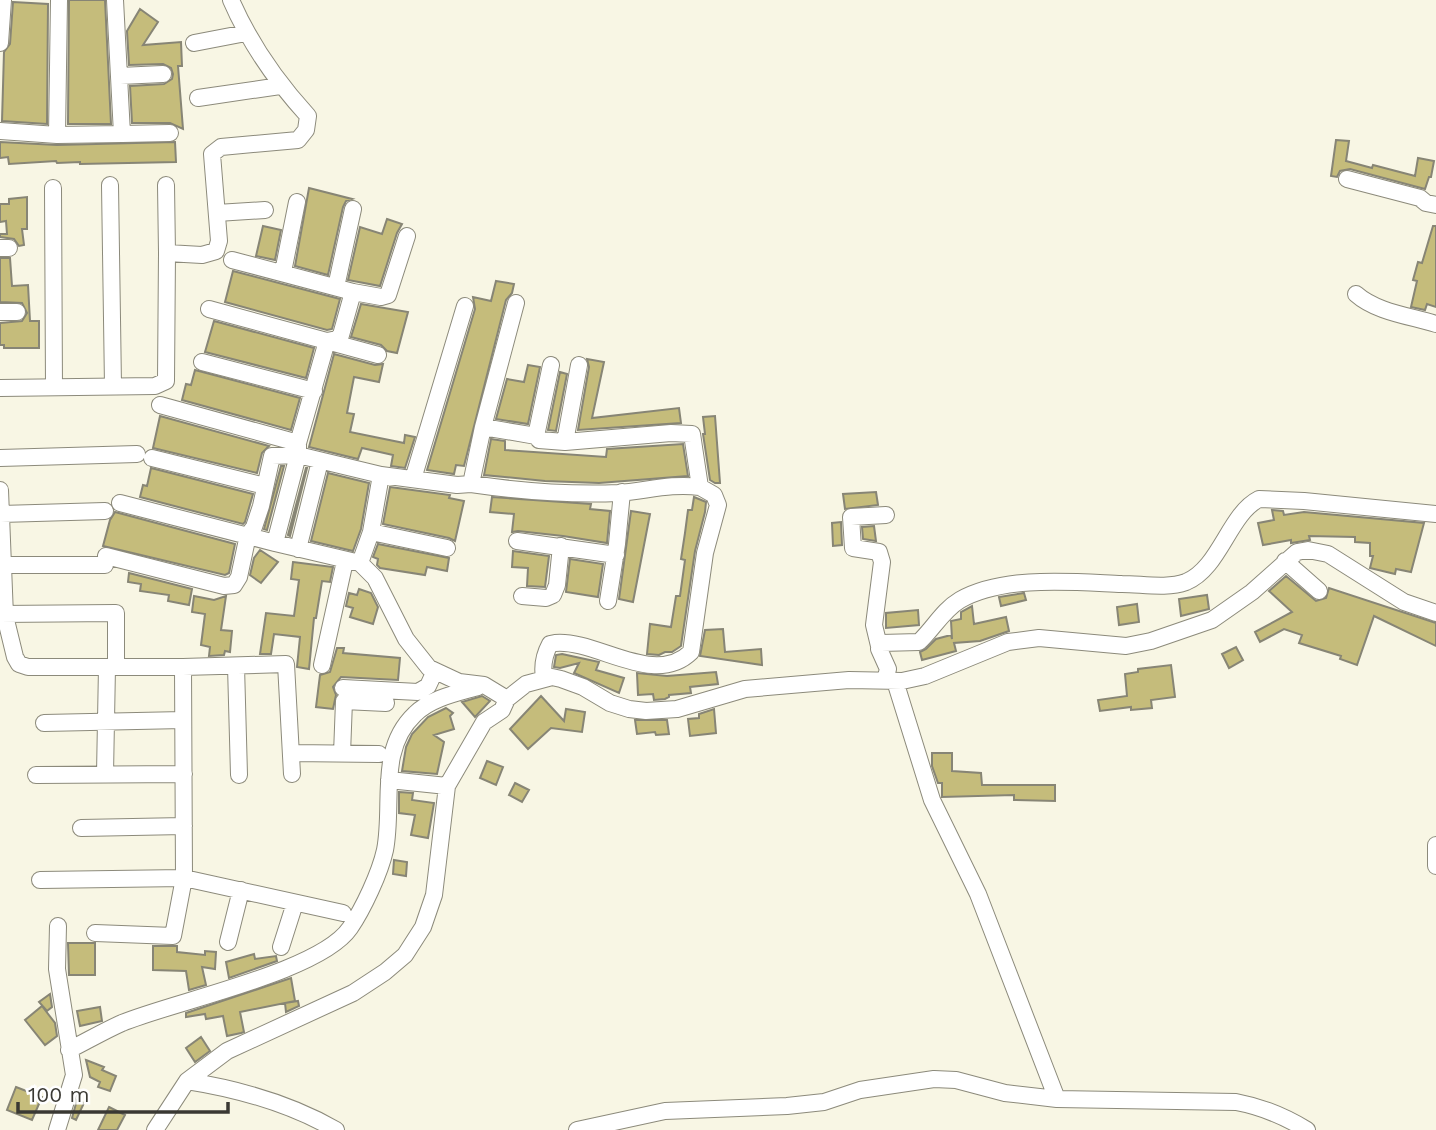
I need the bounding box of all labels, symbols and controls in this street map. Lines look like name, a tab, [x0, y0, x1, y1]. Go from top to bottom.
scale bar	[18, 1070, 228, 1114]
text: 100 m	[28, 1082, 90, 1107]

